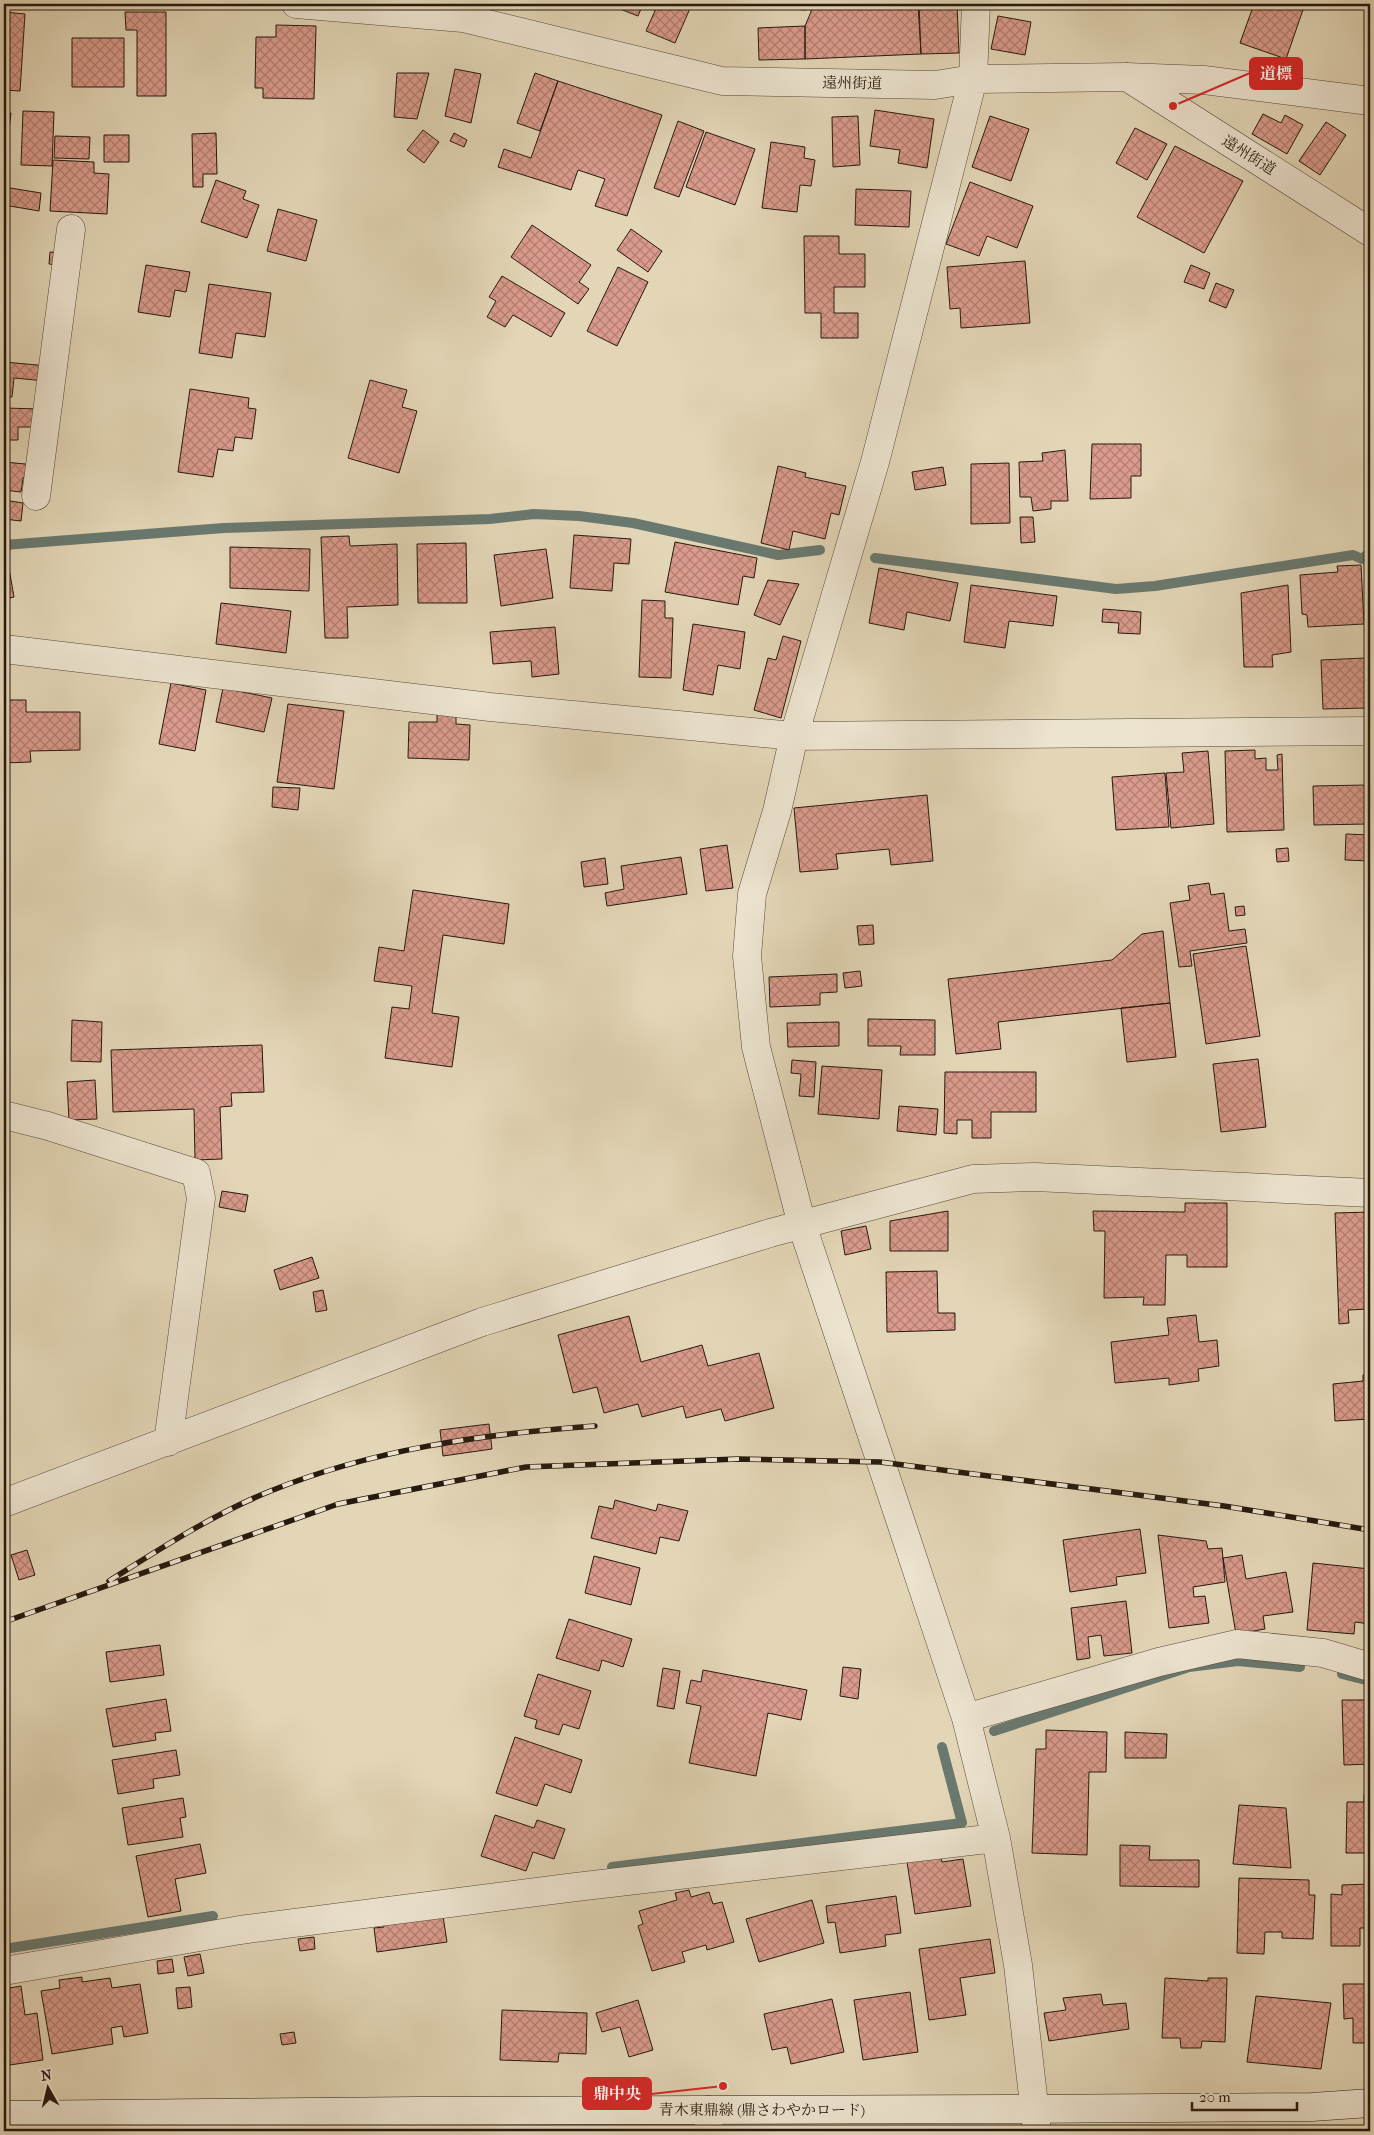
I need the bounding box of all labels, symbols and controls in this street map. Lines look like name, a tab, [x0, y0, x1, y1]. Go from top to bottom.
callout: 道標	[1250, 58, 1302, 89]
text: 道標	[1260, 64, 1292, 83]
street label: 遠州街道	[822, 73, 882, 93]
street label: 遠州街道	[1219, 131, 1279, 179]
north arrow	[22, 2062, 72, 2112]
text: N	[40, 2066, 53, 2085]
callout: 鼎中央	[583, 2078, 651, 2109]
scale bar	[1192, 2080, 1296, 2112]
text: 鼎中央	[593, 2084, 641, 2103]
text: 20 m	[1199, 2088, 1231, 2106]
street label: 青木東鼎線 (鼎さわやかロード)	[659, 2101, 865, 2119]

